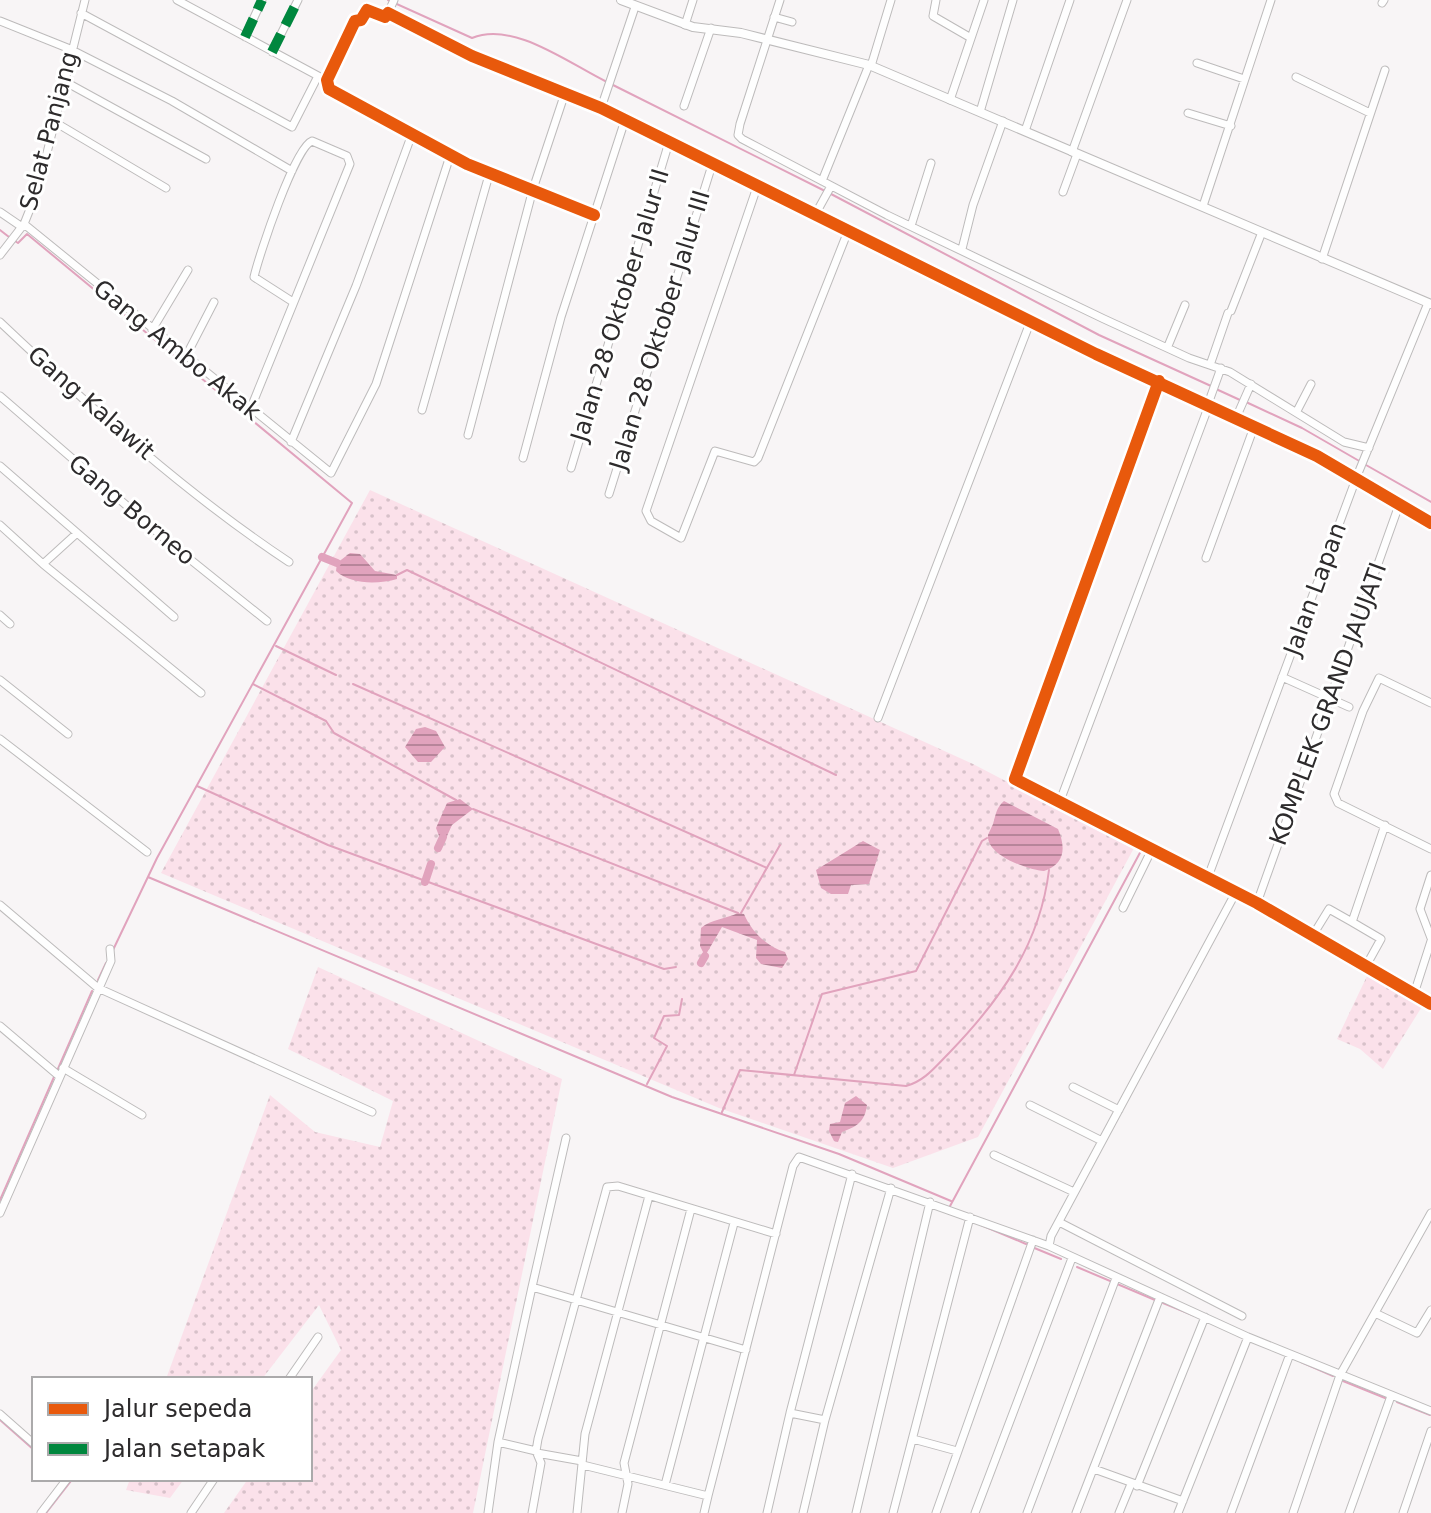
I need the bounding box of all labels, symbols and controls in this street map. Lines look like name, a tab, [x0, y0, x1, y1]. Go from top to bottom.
street label: Selat Panjang	[14, 48, 84, 214]
street label: Jalan 28 Oktober Jalur II	[565, 165, 675, 447]
street label: Jalan 28 Oktober Jalur III	[603, 187, 716, 475]
street label: Gang Ambo Akak	[88, 274, 266, 426]
street label: Gang Kalawit	[22, 340, 160, 466]
street label: Gang Borneo	[63, 449, 201, 571]
street label: Jalan Lapan	[1277, 519, 1352, 661]
street label: KOMPLEK GRAND JAUJATI	[1264, 559, 1392, 849]
legend	[32, 1377, 312, 1481]
text: Jalur sepeda	[102, 1395, 252, 1423]
text: Jalan setapak	[102, 1435, 265, 1463]

